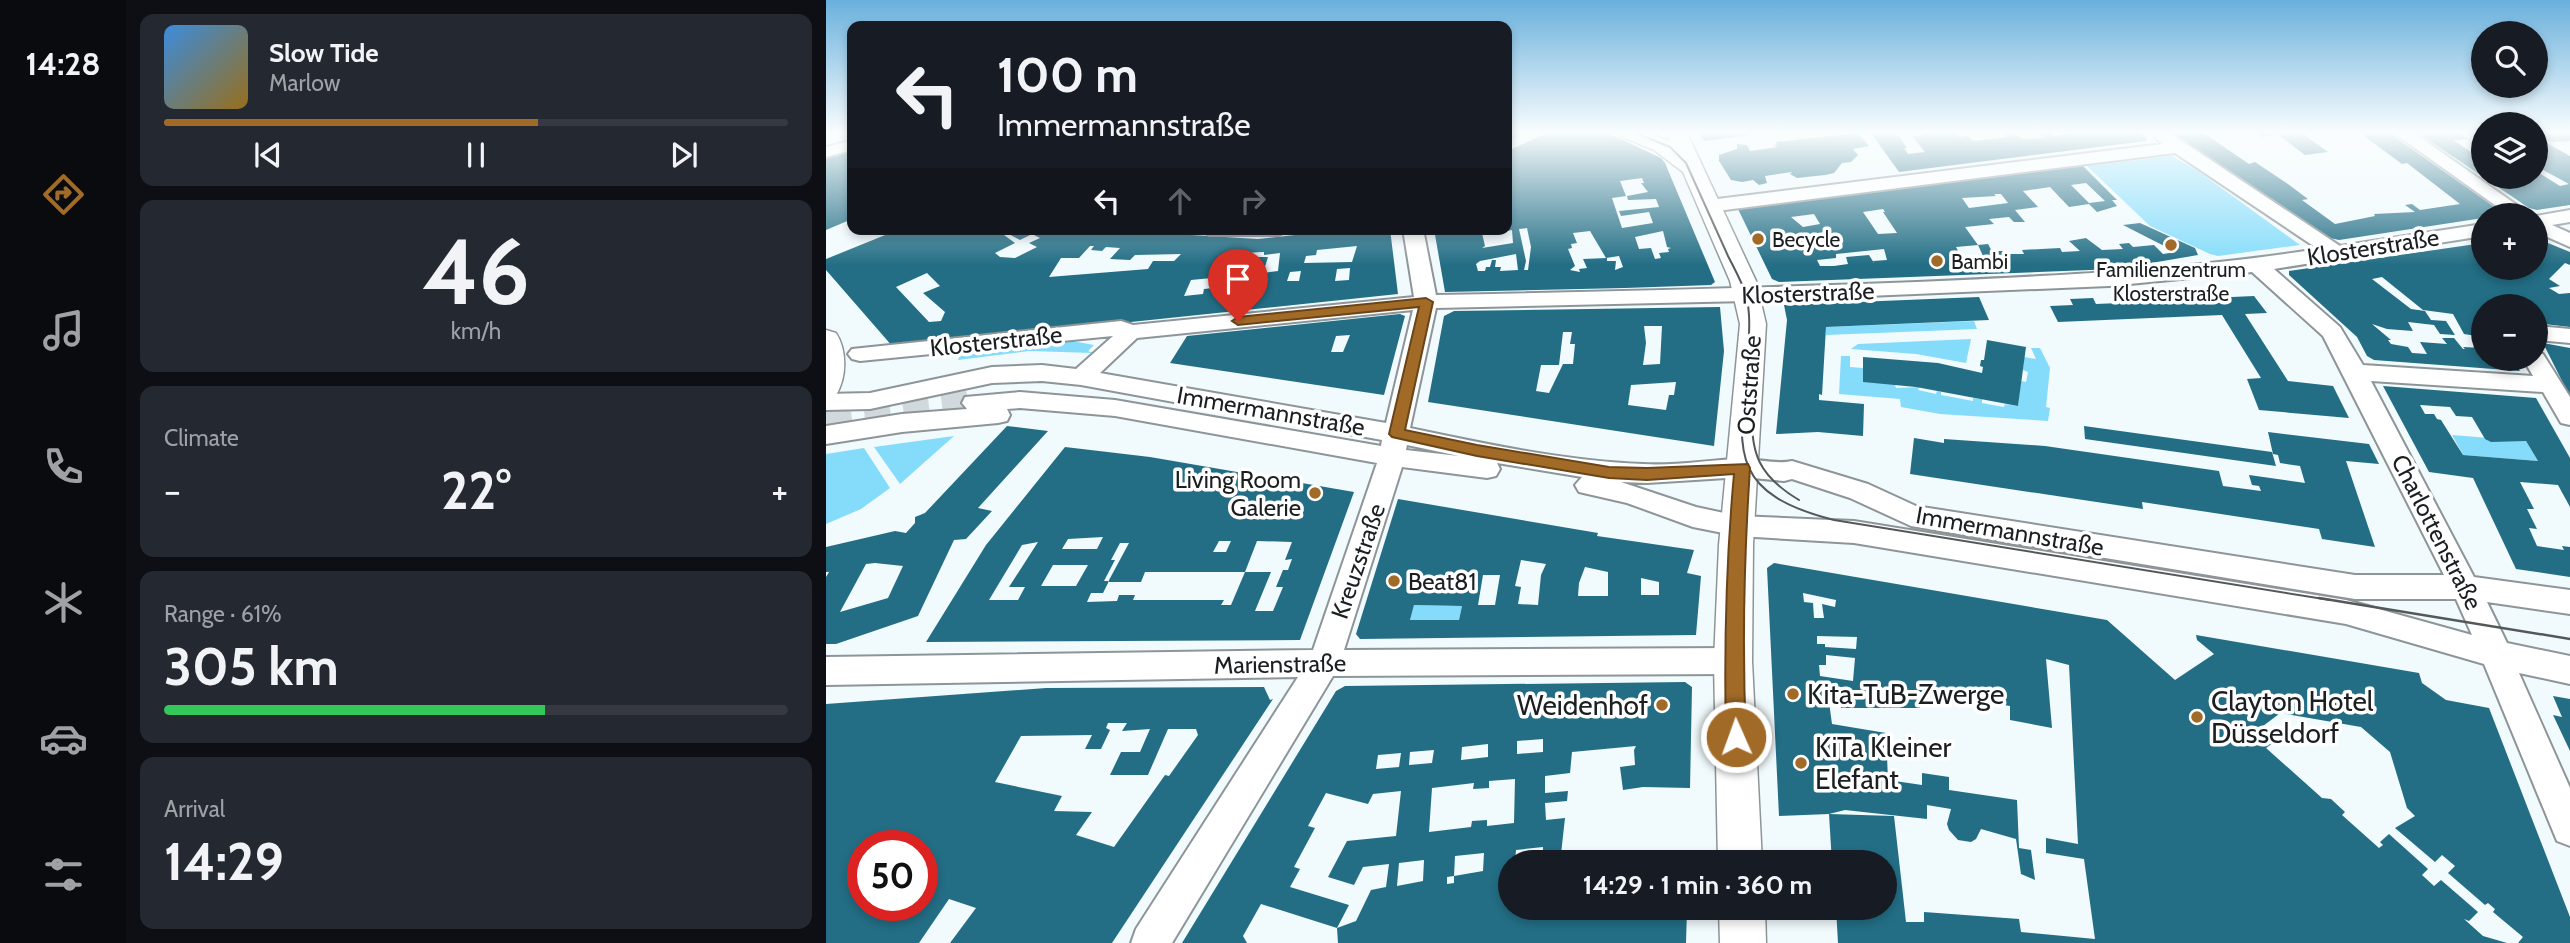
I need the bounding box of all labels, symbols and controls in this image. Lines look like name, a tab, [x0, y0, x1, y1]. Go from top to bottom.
map controls	[2471, 21, 2548, 371]
button: search	[2471, 21, 2548, 98]
text: Slow Tide	[269, 37, 379, 69]
text: 14:28	[25, 44, 101, 83]
text: 100 m	[997, 45, 1138, 104]
icon: left	[882, 49, 973, 140]
text: Marlow	[269, 69, 340, 97]
text: Immermannstraße	[997, 105, 1251, 144]
button: layers	[2471, 112, 2548, 189]
icon: previous	[249, 136, 287, 174]
icon: pause	[457, 136, 495, 174]
icon: next	[665, 136, 703, 174]
icon: directions	[39, 170, 88, 219]
icon: left	[1088, 182, 1126, 220]
icon: ahead	[1161, 182, 1199, 220]
icon: right	[1234, 182, 1272, 220]
button: +	[2471, 203, 2548, 280]
text: 46	[422, 216, 530, 327]
street label: Klosterstraße	[2305, 222, 2441, 272]
place label: Becycle	[1772, 227, 1841, 252]
marker: Becycle	[1750, 231, 1766, 247]
marker: Familienzentrum Klosterstraße	[2163, 237, 2179, 253]
pin	[1208, 249, 1268, 321]
place label: Bambi	[1951, 249, 2008, 274]
marker: Bambi	[1929, 253, 1945, 269]
place label: Familienzentrum Klosterstraße	[2096, 257, 2246, 306]
icon: arrive	[1219, 260, 1257, 298]
street label: Klosterstraße	[1741, 276, 1875, 310]
button: −	[2471, 294, 2548, 371]
icon: music	[39, 306, 88, 355]
text: km/h	[451, 317, 501, 345]
street label: Klosterstraße	[928, 320, 1064, 362]
street label: Oststraße	[1731, 334, 1767, 436]
street label: Immermannstraße	[1175, 380, 1367, 442]
text: Climate	[164, 424, 239, 452]
icon: phone	[39, 442, 88, 491]
street label: Charlottenstraße	[2385, 450, 2489, 614]
text: 22°	[441, 459, 511, 522]
place label: Living Room Galerie	[1175, 465, 1301, 522]
text: −	[164, 467, 181, 514]
text: +	[771, 467, 788, 514]
marker: Living Room Galerie	[1307, 485, 1323, 501]
street label: Kreuzstraße	[1325, 500, 1391, 622]
street label: Immermannstraße	[1914, 500, 2106, 562]
place label: Beat81	[1408, 567, 1476, 596]
marker: Beat81	[1386, 573, 1402, 589]
icon: climate	[39, 578, 88, 627]
text: Range · 61%	[164, 600, 282, 628]
text: 305 km	[164, 635, 339, 698]
street label: Marienstraße	[1214, 648, 1346, 680]
place label: Kita-TuB-Zwerge	[1807, 677, 2004, 711]
place label: Clayton Hotel Düsseldorf	[2211, 684, 2374, 750]
marker: Kita-TuB-Zwerge	[1785, 686, 1801, 702]
place label: Weidenhof	[1517, 688, 1648, 722]
marker: Weidenhof	[1654, 697, 1670, 713]
position arrow	[1699, 700, 1773, 774]
marker: Clayton Hotel Düsseldorf	[2189, 709, 2205, 725]
icon: car	[39, 714, 88, 763]
place label: KiTa Kleiner Elefant	[1815, 730, 1952, 796]
marker: KiTa Kleiner Elefant	[1793, 755, 1809, 771]
text: Arrival	[164, 795, 225, 823]
text: 14:29	[164, 830, 284, 893]
speed limit sign: 50	[847, 830, 938, 921]
icon: filters	[39, 850, 88, 899]
text: 14:29 · 1 min · 360 m	[1583, 869, 1812, 901]

